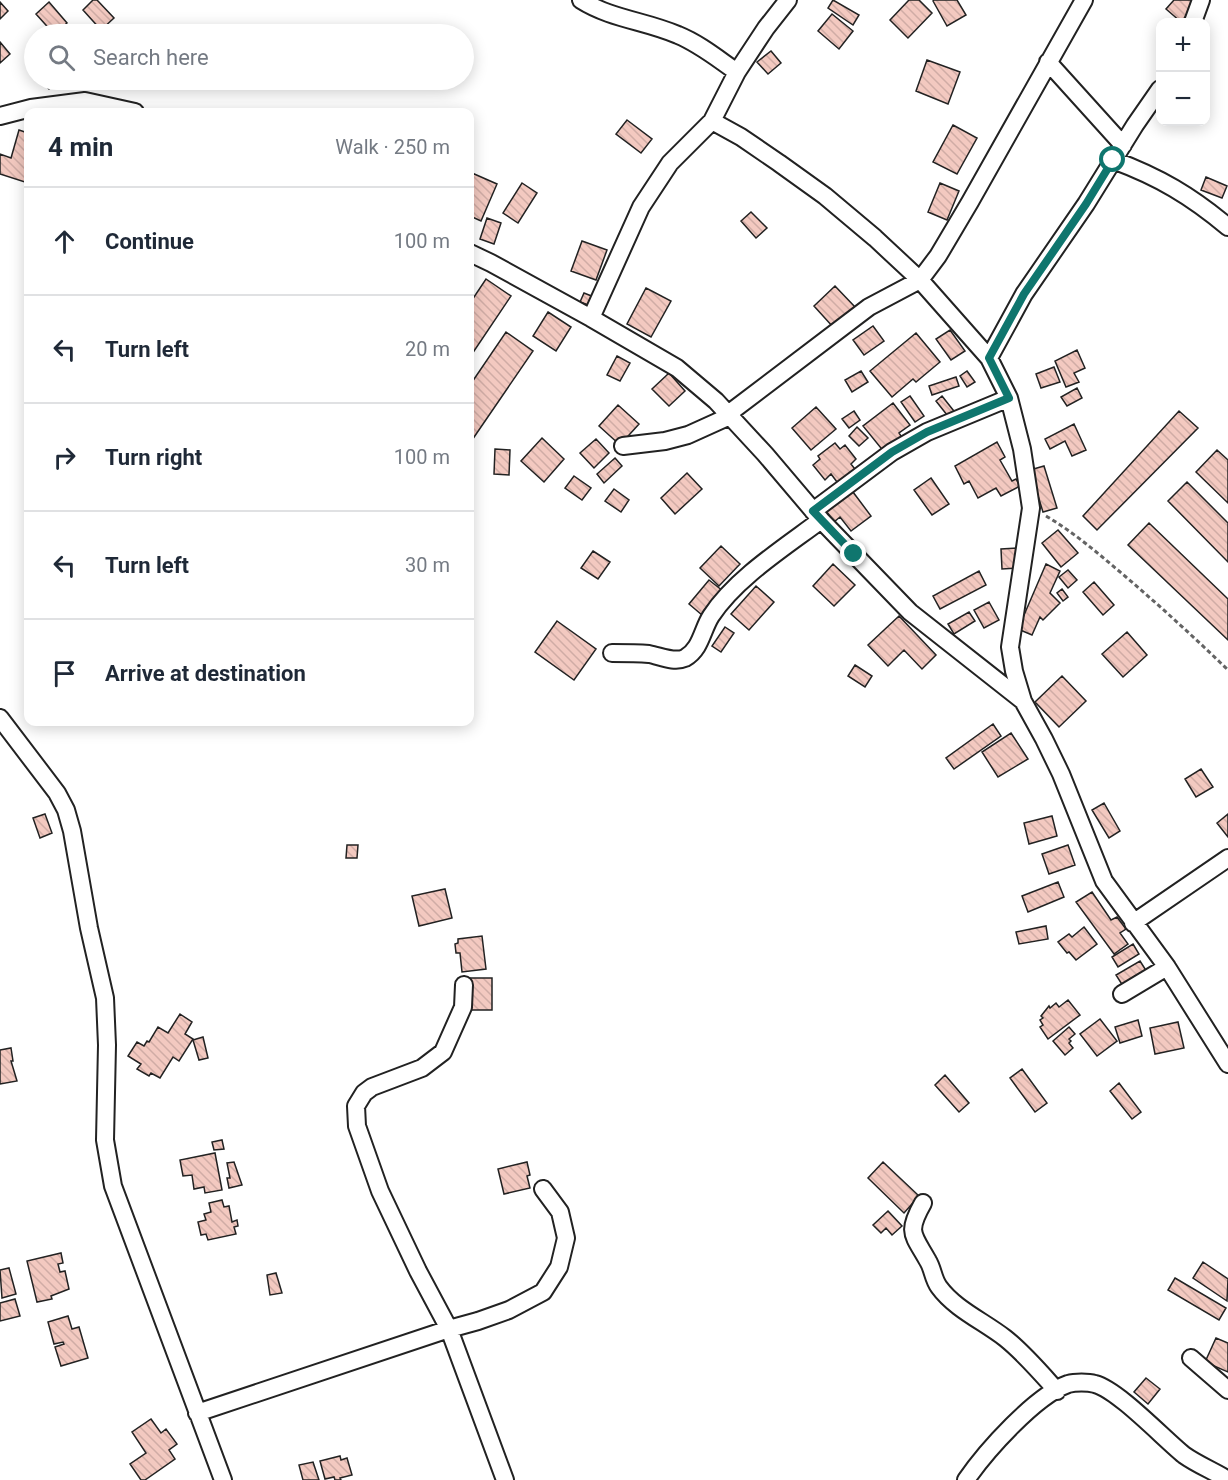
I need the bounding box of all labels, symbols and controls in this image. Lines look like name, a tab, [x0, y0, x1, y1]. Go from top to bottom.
map controls	[1156, 18, 1210, 126]
button: +	[1156, 18, 1210, 72]
search box	[24, 24, 474, 90]
icon: search	[45, 41, 78, 74]
text: Search here	[93, 45, 209, 70]
button: −	[1156, 72, 1210, 126]
text: 4 min	[48, 132, 113, 162]
text: Walk · 250 m	[335, 135, 450, 159]
route start	[1099, 146, 1125, 172]
icon: ahead	[48, 225, 81, 258]
text: Continue	[105, 229, 194, 254]
text: 100 m	[394, 229, 450, 253]
icon: left	[48, 333, 81, 366]
text: Turn left	[105, 337, 189, 362]
text: 20 m	[405, 337, 450, 361]
icon: right	[48, 441, 81, 474]
text: Turn right	[105, 445, 202, 470]
text: 100 m	[394, 445, 450, 469]
route end	[840, 540, 866, 566]
icon: left	[48, 549, 81, 582]
text: Turn left	[105, 553, 189, 578]
text: 30 m	[405, 553, 450, 577]
icon: arrive	[48, 657, 81, 690]
text: Arrive at destination	[105, 661, 306, 686]

